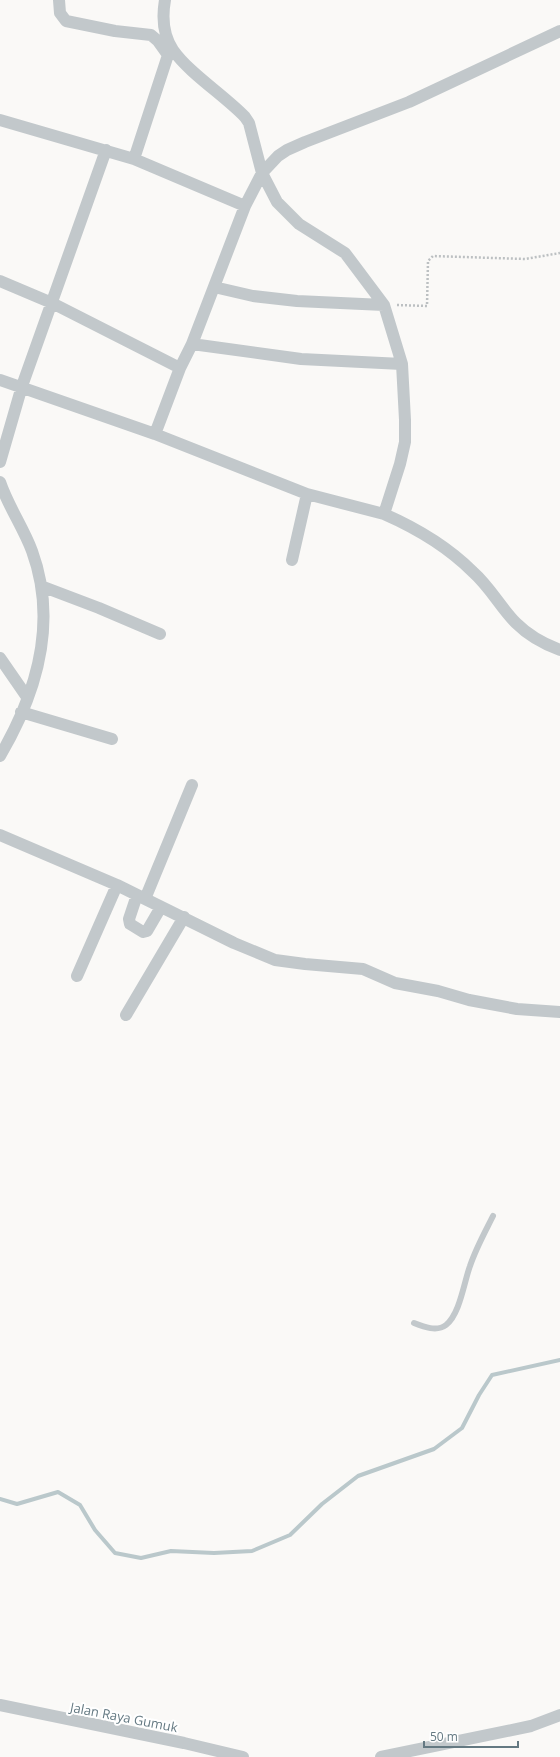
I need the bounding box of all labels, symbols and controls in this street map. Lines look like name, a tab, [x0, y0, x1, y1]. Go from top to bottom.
street label: Jalan Raya Gumuk	[67, 1697, 179, 1736]
scale bar	[424, 1723, 518, 1749]
text: 50 m	[430, 1728, 458, 1745]

